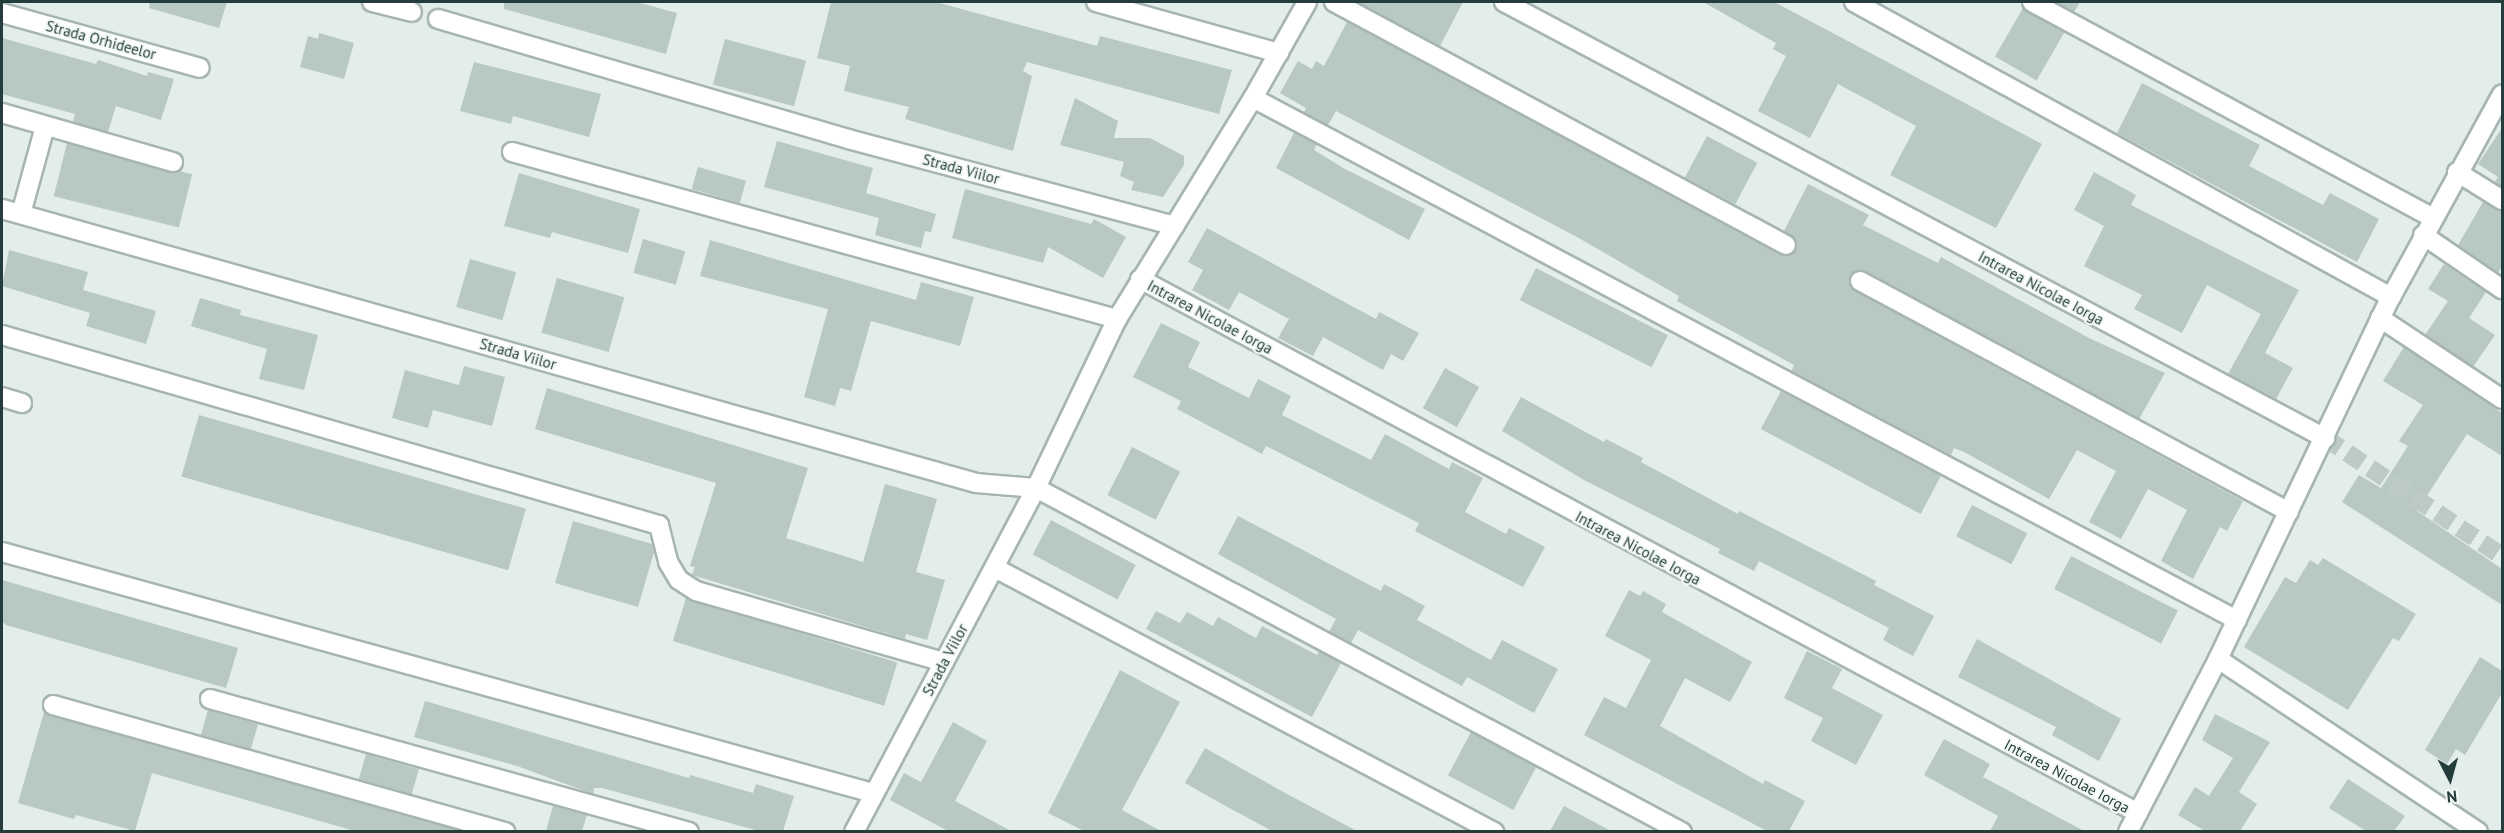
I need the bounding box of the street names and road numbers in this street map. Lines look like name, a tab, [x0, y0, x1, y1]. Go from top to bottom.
street label: Strada Orhideelor	[44, 17, 158, 63]
street label: Strada Viilor	[920, 150, 1002, 188]
street label: Intrarea Nicolae Iorga	[1975, 247, 2107, 329]
street label: Intrarea Nicolae Iorga	[1144, 276, 1276, 358]
street label: Strada Viilor	[477, 334, 559, 374]
street label: Intrarea Nicolae Iorga	[1572, 507, 1704, 589]
street label: Strada Viilor	[918, 621, 972, 699]
street label: Intrarea Nicolae Iorga	[2001, 735, 2133, 817]

